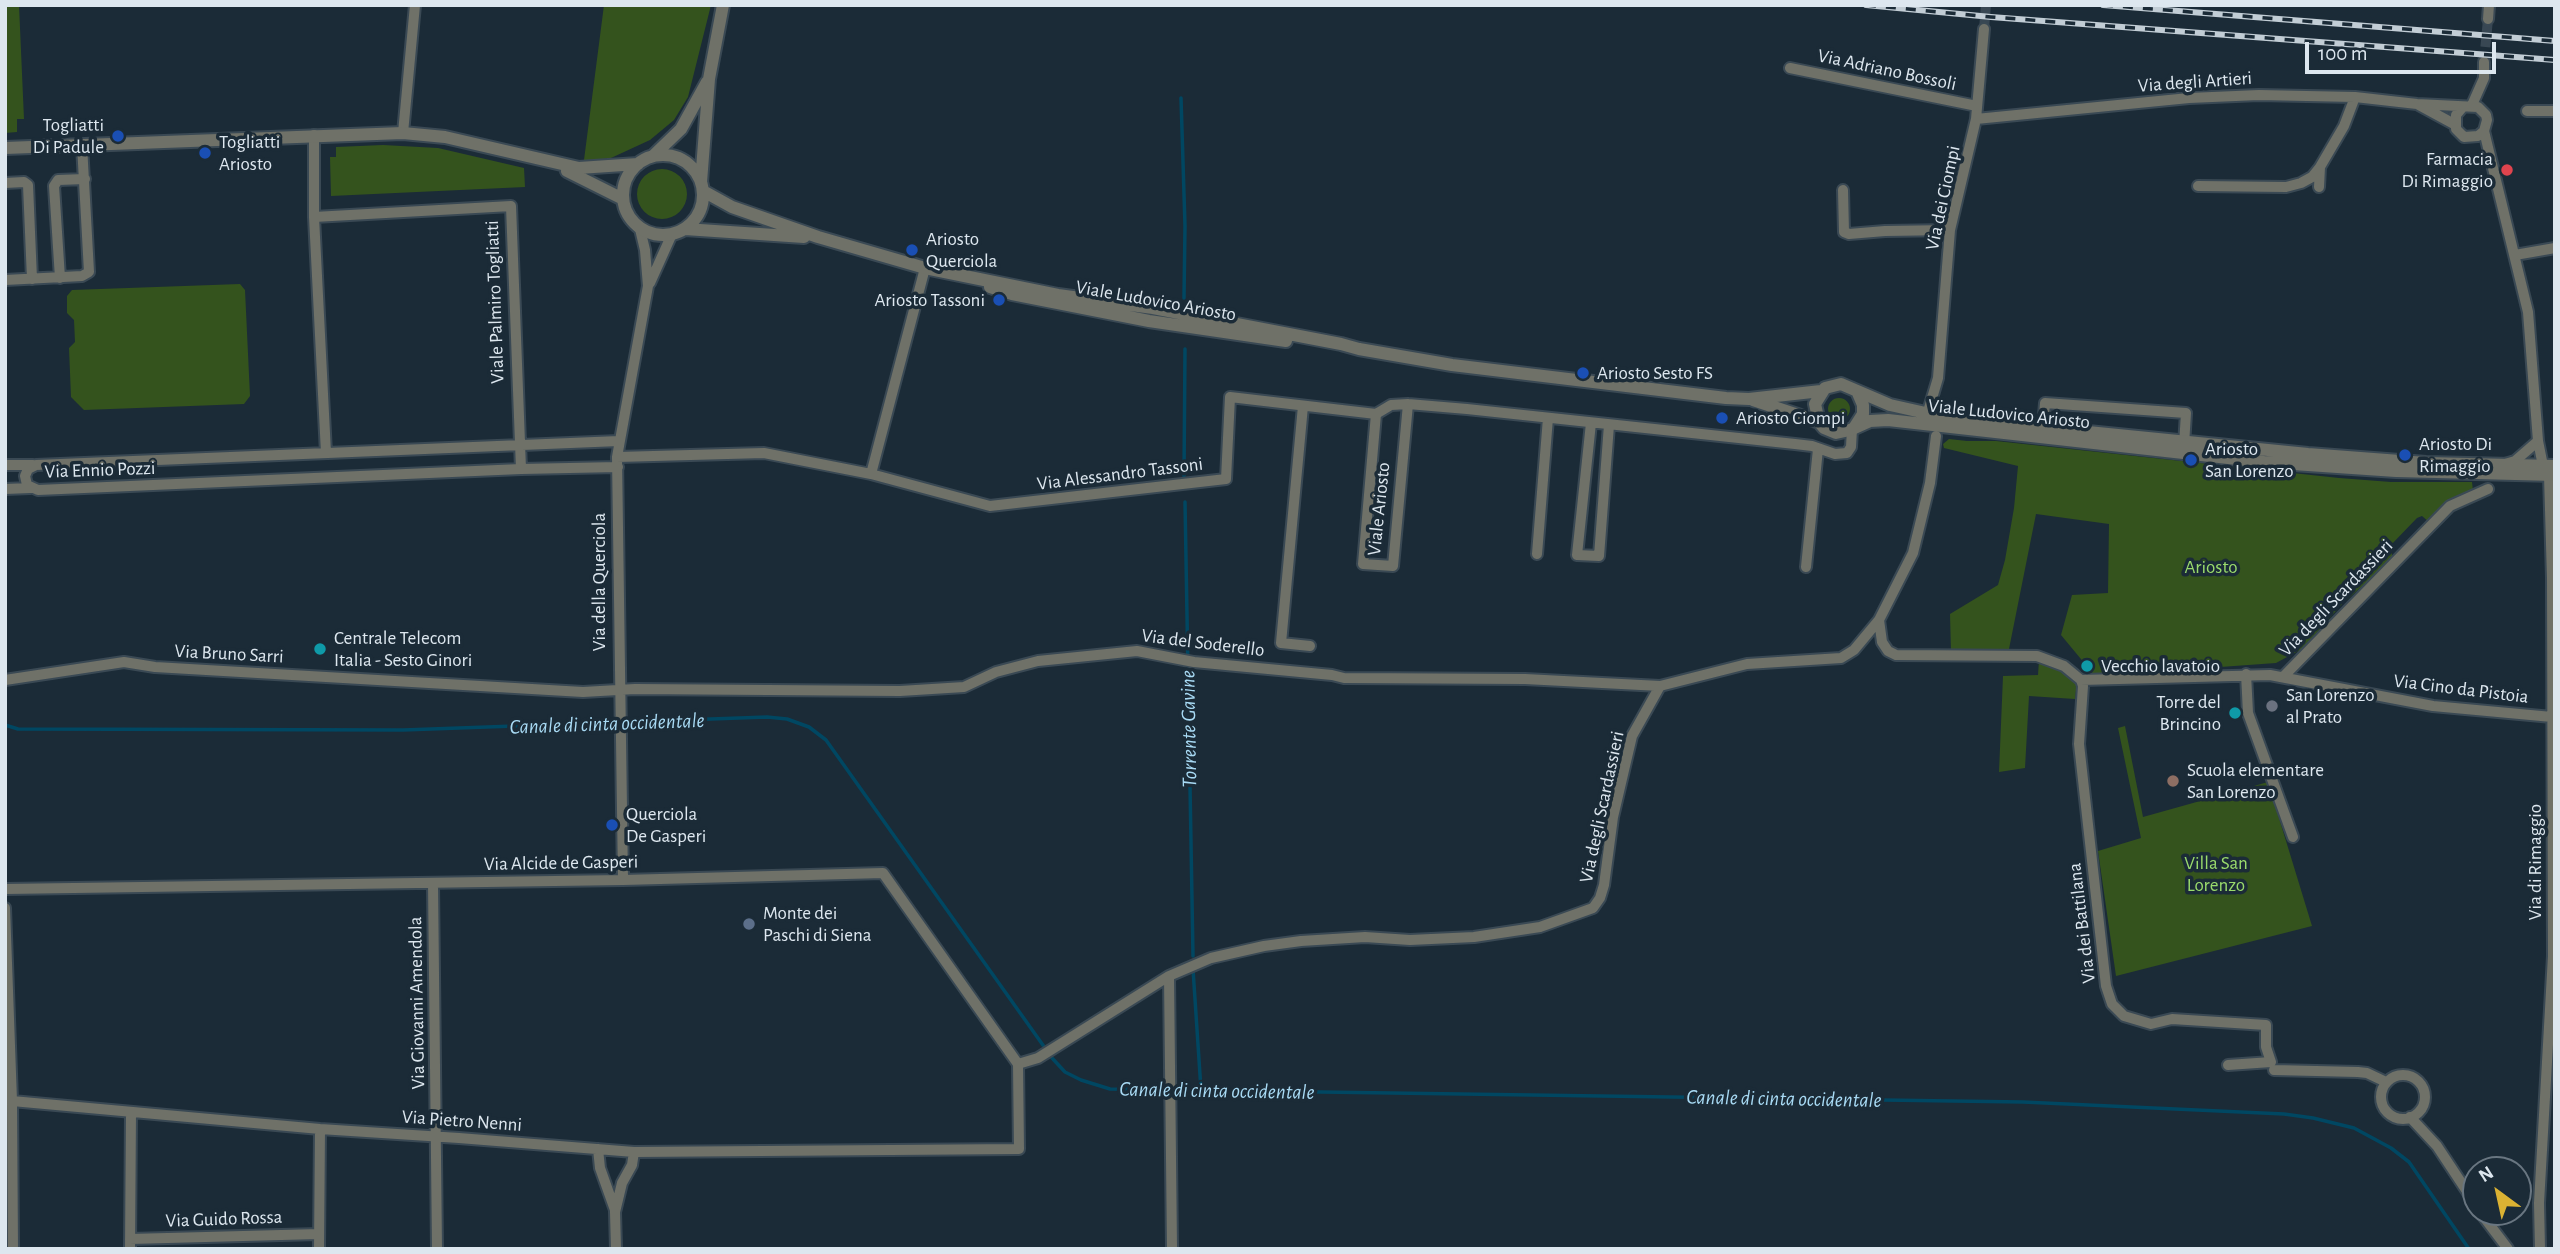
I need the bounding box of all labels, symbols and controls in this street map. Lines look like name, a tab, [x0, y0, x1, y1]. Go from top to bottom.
scale bar	[2308, 28, 2499, 72]
text: 100 m	[2318, 43, 2368, 64]
street label: Via Adriano Bossoli	[1816, 44, 1958, 96]
street label: Via degli Artieri	[2137, 67, 2253, 97]
place label: Togliatti Di Padule	[33, 114, 104, 158]
marker: Togliatti Di Padule	[110, 128, 126, 144]
place label: Togliatti Ariosto	[219, 131, 280, 175]
street label: Via dei Ciompi	[1921, 143, 1965, 253]
marker: Togliatti Ariosto	[197, 145, 213, 161]
place label: Farmacia Di Rimaggio	[2401, 148, 2493, 192]
marker: Farmacia Di Rimaggio	[2499, 162, 2515, 178]
street label: Viale Palmiro Togliatti	[481, 220, 509, 384]
place label: Ariosto Querciola	[926, 228, 997, 272]
marker: Ariosto Querciola	[904, 242, 920, 258]
street label: Viale Ludovico Ariosto	[1074, 276, 1238, 326]
place label: Ariosto Tassoni	[874, 289, 985, 311]
marker: Ariosto Tassoni	[991, 292, 1007, 308]
place label: Ariosto Sesto FS	[1597, 362, 1713, 384]
marker: Ariosto Sesto FS	[1575, 365, 1591, 381]
street label: Viale Ludovico Ariosto	[1927, 394, 2091, 434]
place label: Ariosto Ciompi	[1736, 407, 1845, 429]
marker: Ariosto Ciompi	[1714, 410, 1730, 426]
place label: Ariosto Di Rimaggio	[2419, 433, 2492, 477]
place label: Ariosto San Lorenzo	[2205, 438, 2293, 482]
marker: Ariosto Di Rimaggio	[2397, 447, 2413, 463]
marker: Ariosto San Lorenzo	[2183, 452, 2199, 468]
street label: Via Alessandro Tassoni	[1036, 453, 1204, 495]
street label: Via Ennio Pozzi	[44, 457, 156, 483]
street label: Viale Ariosto	[1363, 461, 1395, 557]
street label: Via della Querciola	[588, 513, 610, 651]
street label: Via degli Scardassieri	[2274, 535, 2398, 661]
park label: Ariosto	[2184, 556, 2238, 578]
street label: Via del Soderello	[1140, 624, 1266, 662]
place label: Centrale Telecom Italia - Sesto Ginori	[334, 627, 472, 671]
street label: Via Bruno Sarri	[174, 640, 284, 668]
marker: Centrale Telecom Italia - Sesto Ginori	[312, 641, 328, 657]
place label: Vecchio lavatoio	[2101, 655, 2220, 677]
marker: Vecchio lavatoio	[2079, 658, 2095, 674]
street label: Via Cino da Pistoia	[2392, 669, 2530, 709]
water label: Torrente Gavine	[1175, 670, 1203, 788]
place label: San Lorenzo al Prato	[2286, 684, 2374, 728]
place label: Torre del Brincino	[2156, 691, 2221, 735]
marker: San Lorenzo al Prato	[2264, 698, 2280, 714]
marker: Torre del Brincino	[2227, 705, 2243, 721]
water label: Canale di cinta occidentale	[509, 708, 705, 740]
street label: Via degli Scardassieri	[1575, 729, 1629, 885]
place label: Scuola elementare San Lorenzo	[2187, 759, 2324, 803]
marker: Scuola elementare San Lorenzo	[2165, 773, 2181, 789]
place label: Querciola De Gasperi	[626, 803, 706, 847]
street label: Via di Rimaggio	[2524, 804, 2546, 920]
marker: Querciola De Gasperi	[604, 817, 620, 833]
street label: Via Alcide de Gasperi	[484, 850, 638, 876]
park label: Villa San Lorenzo	[2184, 852, 2248, 896]
street label: Via dei Battilana	[2063, 861, 2101, 985]
place label: Monte dei Paschi di Siena	[763, 902, 872, 946]
street label: Via Giovanni Amendola	[404, 916, 430, 1090]
marker: Monte dei Paschi di Siena	[741, 916, 757, 932]
water label: Canale di cinta occidentale	[1119, 1077, 1315, 1105]
water label: Canale di cinta occidentale	[1686, 1085, 1882, 1113]
street label: Via Pietro Nenni	[401, 1105, 523, 1137]
north arrow	[2462, 1156, 2532, 1226]
text: N	[2476, 1163, 2497, 1186]
street label: Via Guido Rossa	[165, 1206, 283, 1232]

